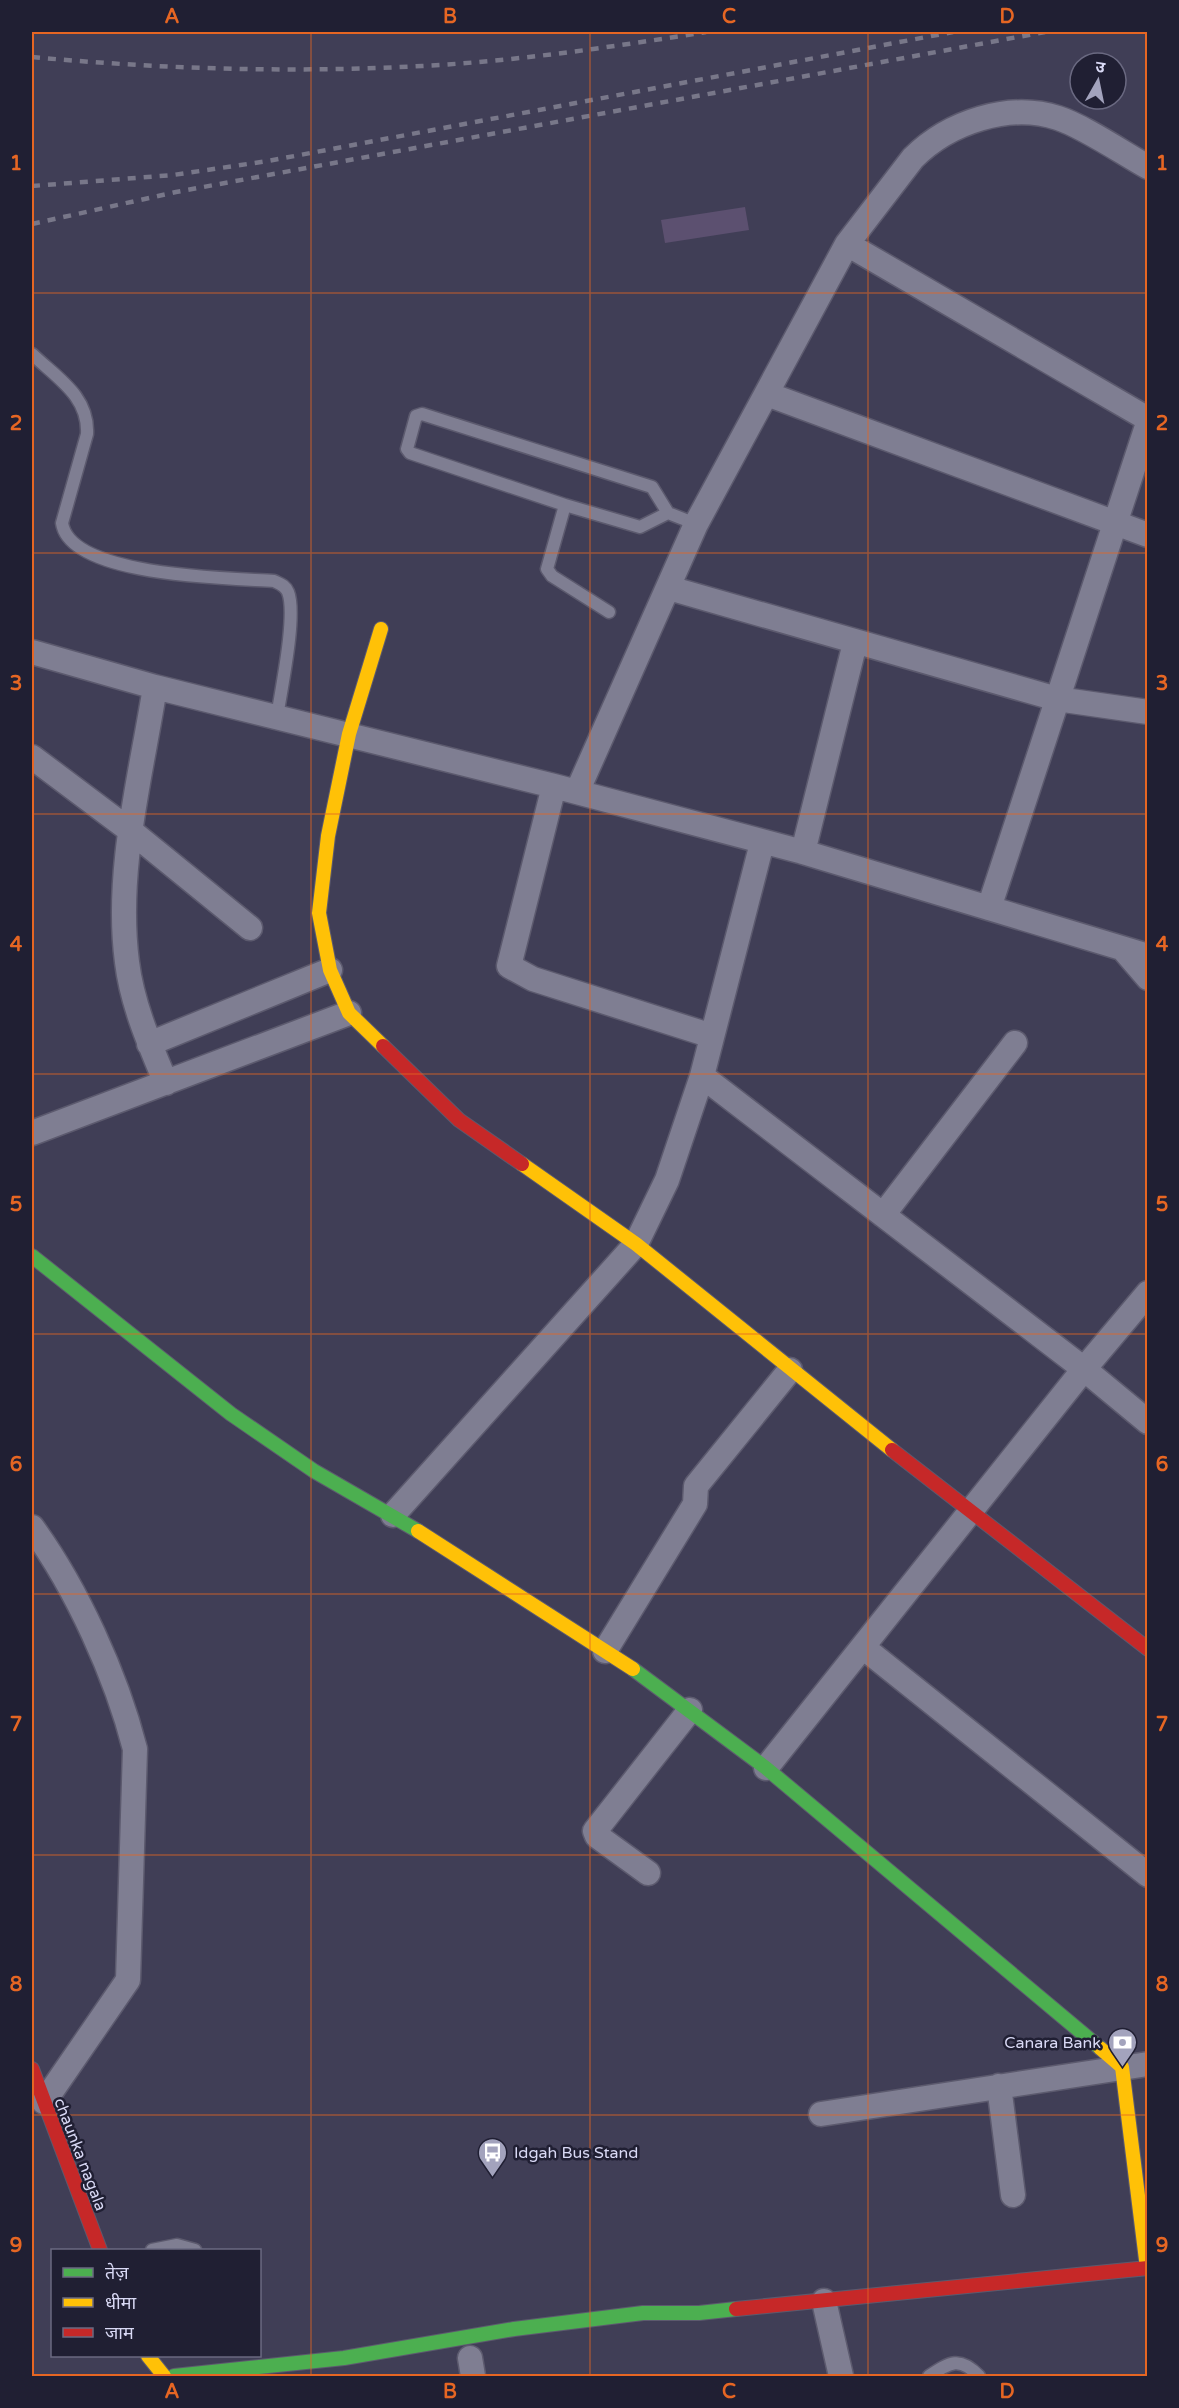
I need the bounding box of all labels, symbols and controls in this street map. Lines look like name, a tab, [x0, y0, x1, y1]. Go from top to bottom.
text: A	[165, 5, 180, 29]
text: B	[443, 5, 457, 29]
text: C	[722, 5, 736, 29]
text: D	[999, 5, 1015, 29]
north arrow	[1068, 51, 1128, 111]
text: उ	[1094, 57, 1107, 78]
text: 1	[10, 152, 22, 176]
text: 1	[1156, 152, 1168, 176]
text: 2	[10, 412, 22, 436]
text: 2	[1156, 412, 1168, 436]
text: 3	[10, 672, 22, 696]
text: 3	[1156, 672, 1168, 696]
text: 4	[10, 933, 23, 957]
text: 4	[1156, 933, 1169, 957]
text: 5	[10, 1193, 22, 1217]
text: 5	[1156, 1193, 1168, 1217]
text: 6	[10, 1453, 22, 1477]
text: 6	[1156, 1453, 1168, 1477]
text: 7	[10, 1713, 22, 1737]
text: 7	[1156, 1713, 1168, 1737]
text: 8	[10, 1973, 22, 1997]
text: 8	[1156, 1973, 1168, 1997]
bank icon: Canara Bank	[1106, 2026, 1138, 2068]
place label: Canara Bank	[1004, 2033, 1101, 2053]
street label: chaunka nagala	[49, 2095, 111, 2214]
bus stop icon: Idgah Bus Stand	[477, 2136, 509, 2178]
place label: Idgah Bus Stand	[514, 2143, 638, 2163]
text: 9	[10, 2234, 22, 2258]
text: 9	[1156, 2234, 1168, 2258]
legend	[51, 2249, 261, 2357]
text: तेज़	[105, 2262, 129, 2284]
text: धीमा	[105, 2292, 136, 2314]
text: जाम	[105, 2322, 135, 2344]
text: A	[165, 2380, 180, 2404]
text: B	[443, 2380, 457, 2404]
text: C	[722, 2380, 736, 2404]
text: D	[999, 2380, 1015, 2404]

